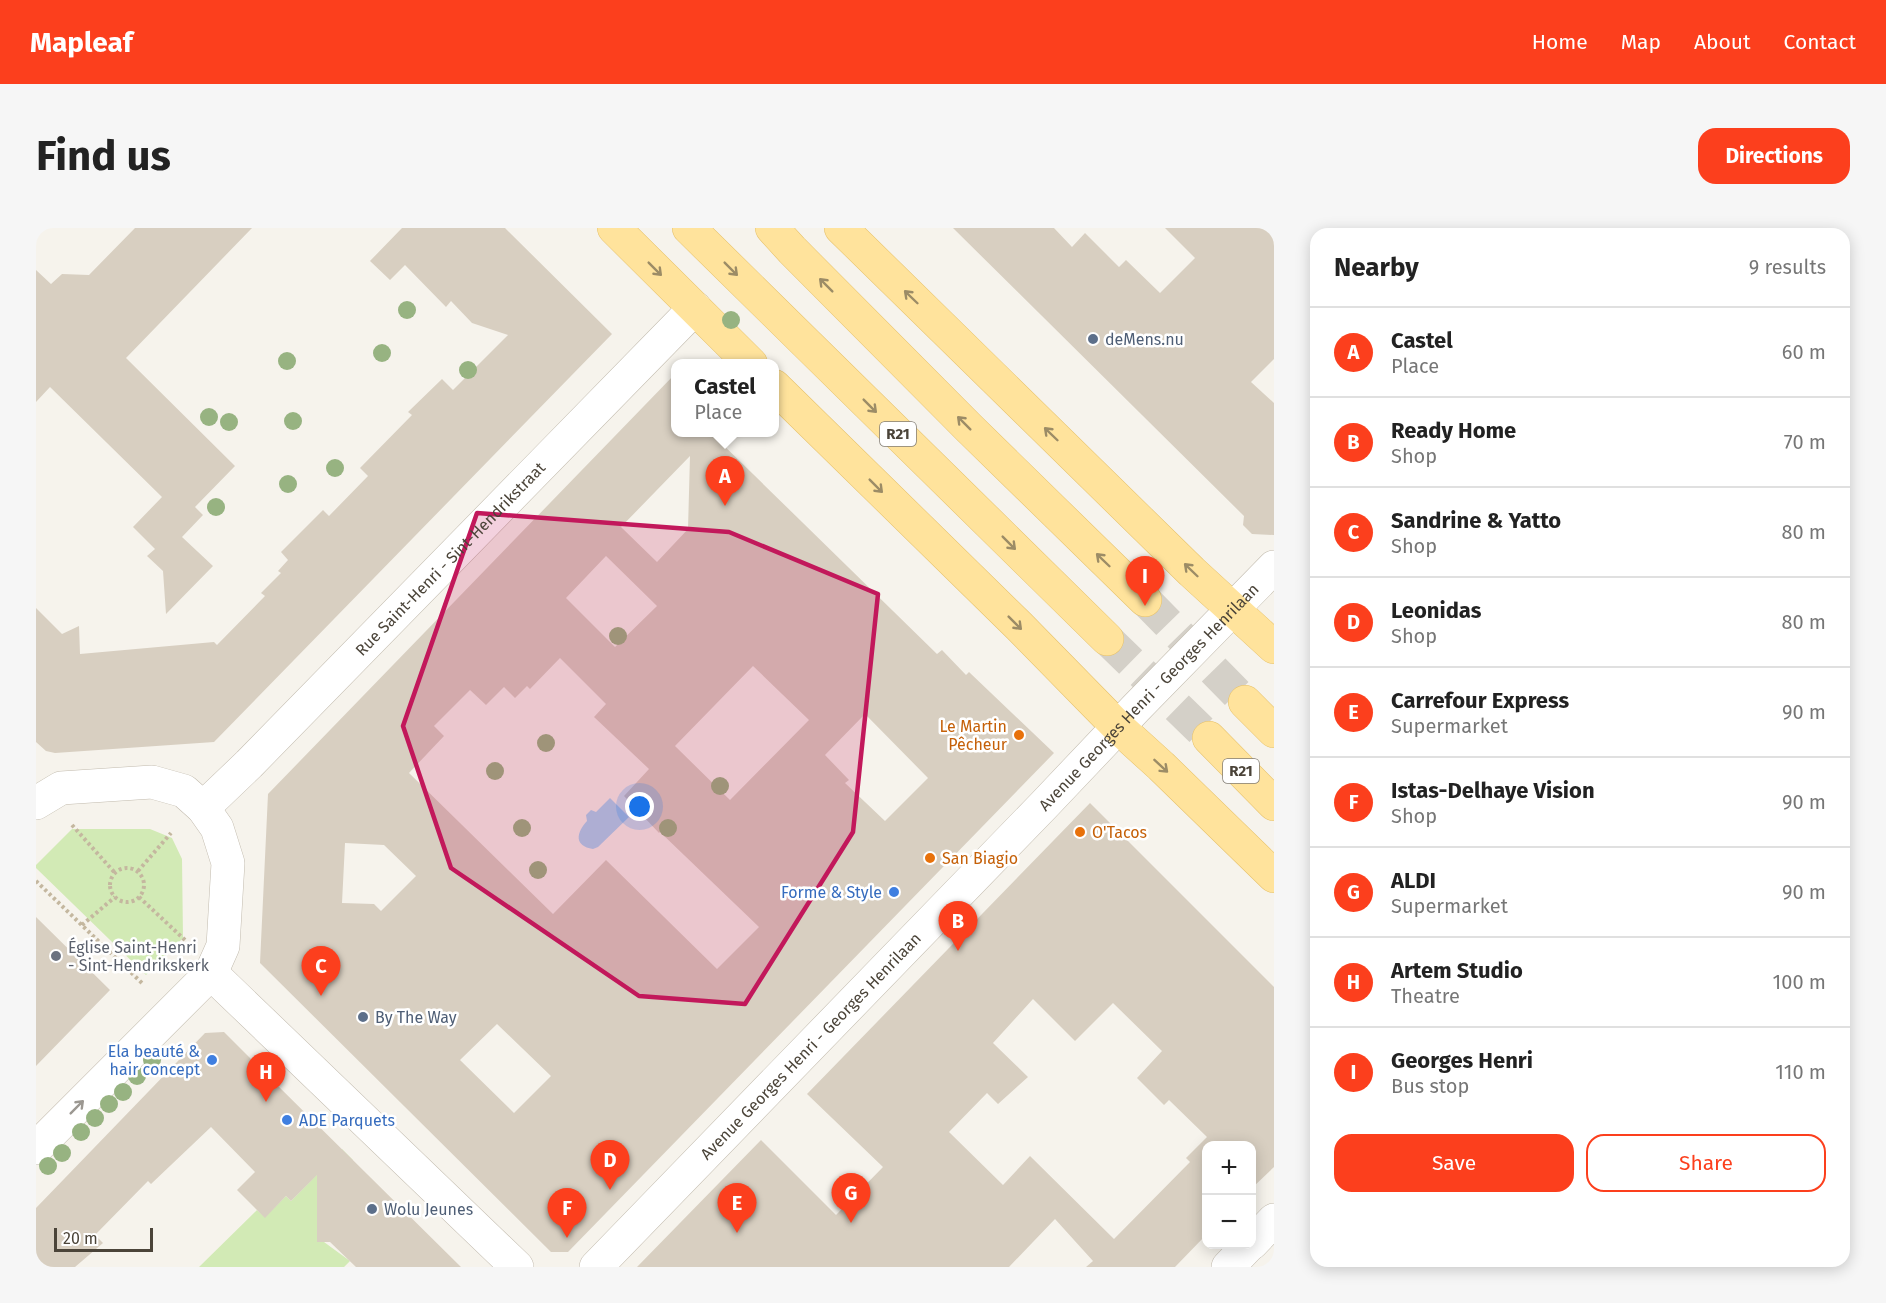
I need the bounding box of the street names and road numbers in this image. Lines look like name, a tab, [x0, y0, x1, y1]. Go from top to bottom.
road number: R21	[880, 422, 916, 446]
street label: Rue Saint-Henri - Sint-Hendrikstraat	[351, 458, 549, 659]
street label: Avenue Georges Henri - Georges Henrilaan	[1034, 579, 1262, 814]
road number: R21	[1223, 759, 1259, 783]
street label: Avenue Georges Henri - Georges Henrilaan	[696, 929, 925, 1163]

